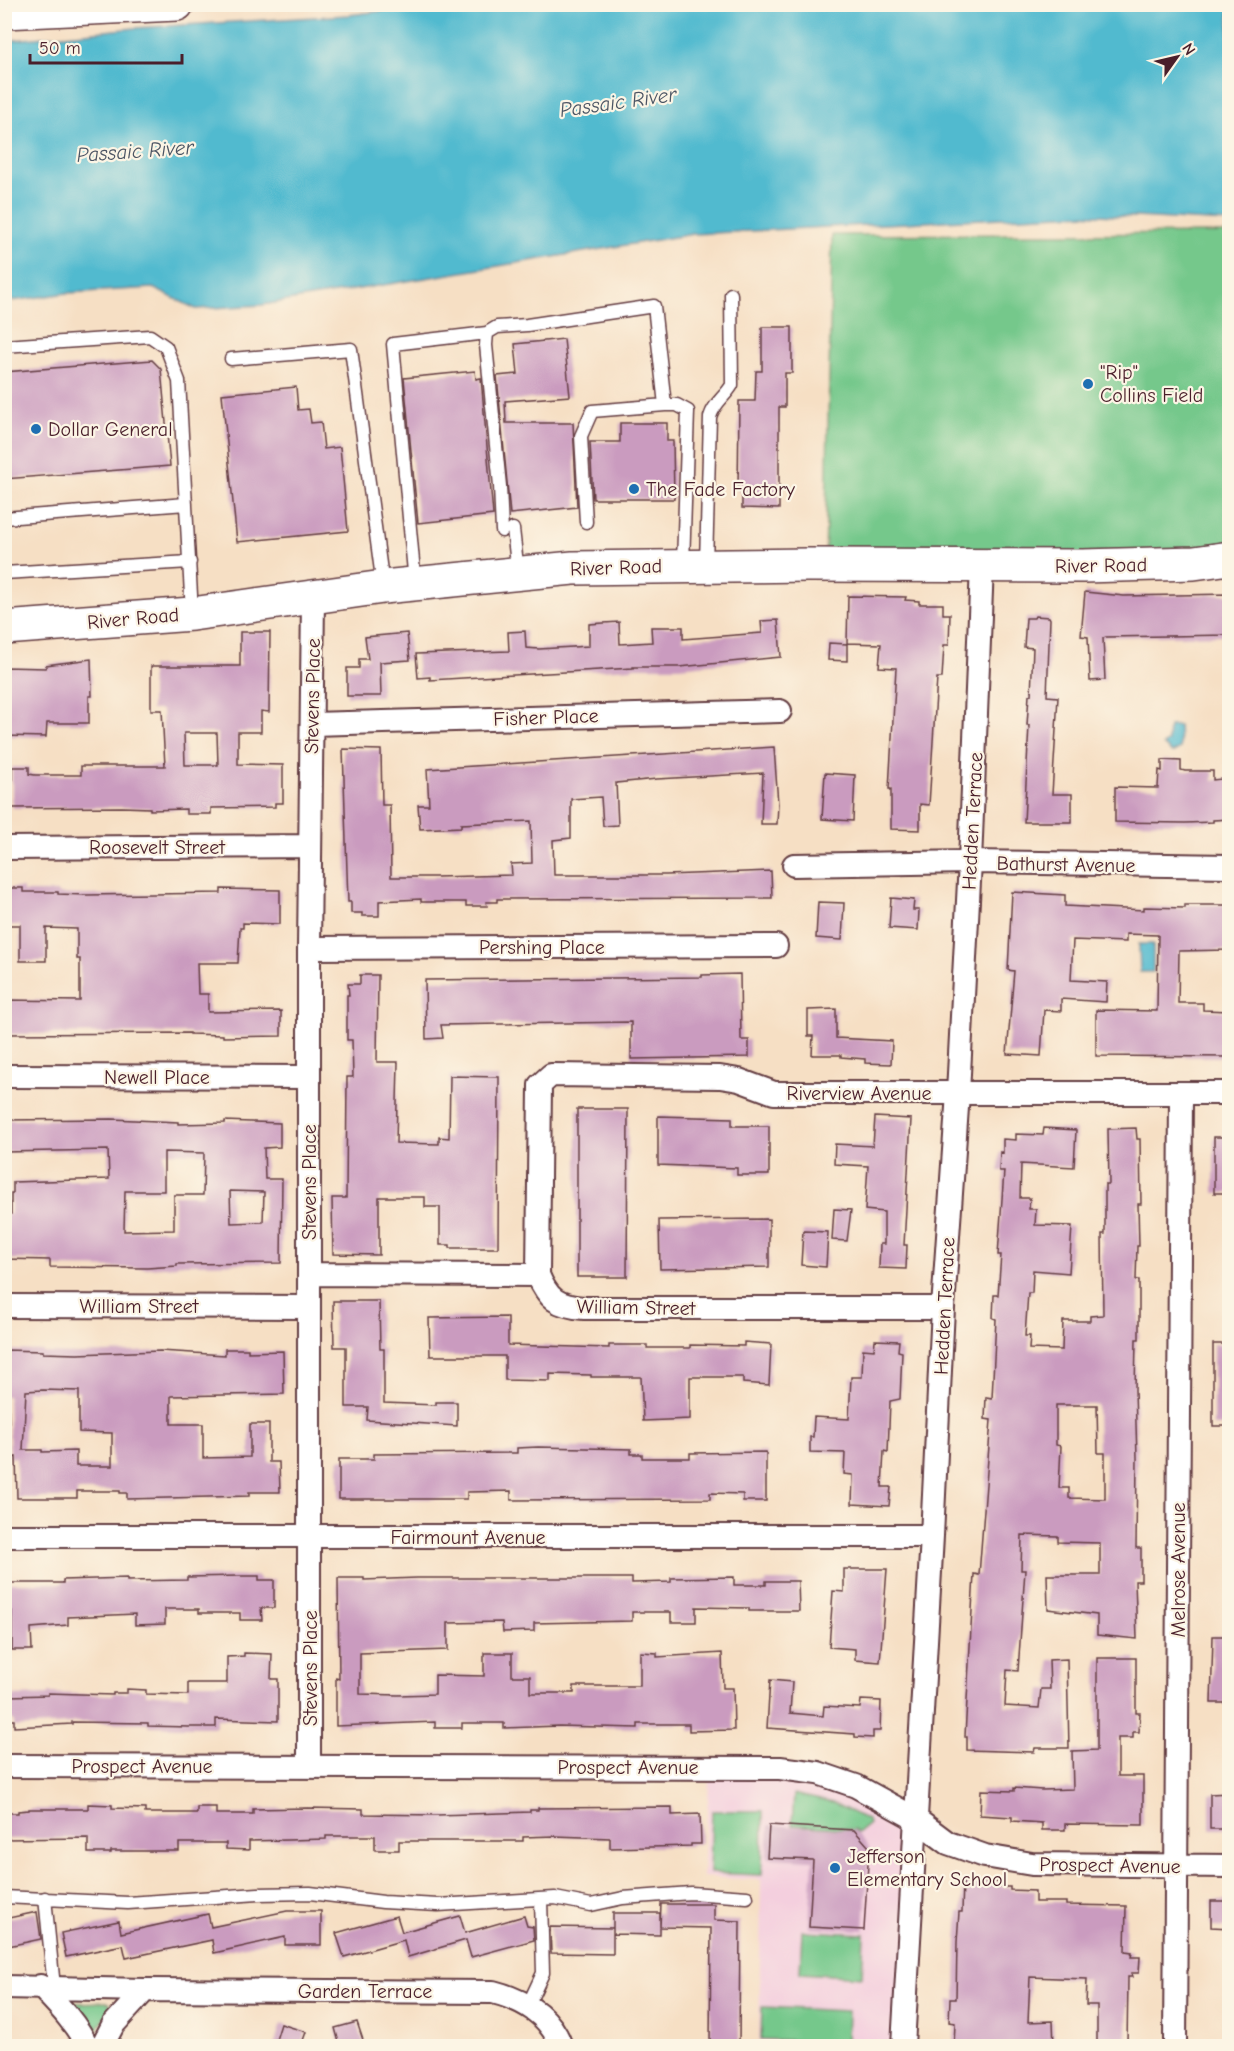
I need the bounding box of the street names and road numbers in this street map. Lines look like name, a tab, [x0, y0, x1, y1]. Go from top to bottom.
street label: River Road	[1055, 553, 1147, 578]
street label: River Road	[570, 554, 663, 581]
street label: River Road	[86, 603, 180, 634]
street label: Stevens Place	[300, 638, 325, 754]
street label: Fisher Place	[493, 704, 599, 731]
street label: Hedden Terrace	[957, 752, 988, 890]
street label: Roosevelt Street	[89, 836, 226, 859]
street label: Bathurst Avenue	[996, 852, 1136, 877]
street label: Pershing Place	[479, 936, 605, 959]
street label: Newell Place	[104, 1066, 210, 1089]
street label: Riverview Avenue	[787, 1082, 931, 1105]
street label: Stevens Place	[298, 1124, 321, 1240]
street label: Hedden Terrace	[929, 1237, 960, 1375]
street label: William Street	[80, 1295, 200, 1318]
street label: William Street	[576, 1295, 697, 1320]
street label: Melrose Avenue	[1167, 1502, 1190, 1638]
street label: Fairmount Avenue	[391, 1526, 545, 1549]
street label: Stevens Place	[299, 1610, 322, 1726]
street label: Prospect Avenue	[71, 1755, 213, 1778]
street label: Prospect Avenue	[557, 1756, 699, 1779]
street label: Prospect Avenue	[1039, 1853, 1181, 1878]
street label: Garden Terrace	[298, 1980, 432, 2003]

